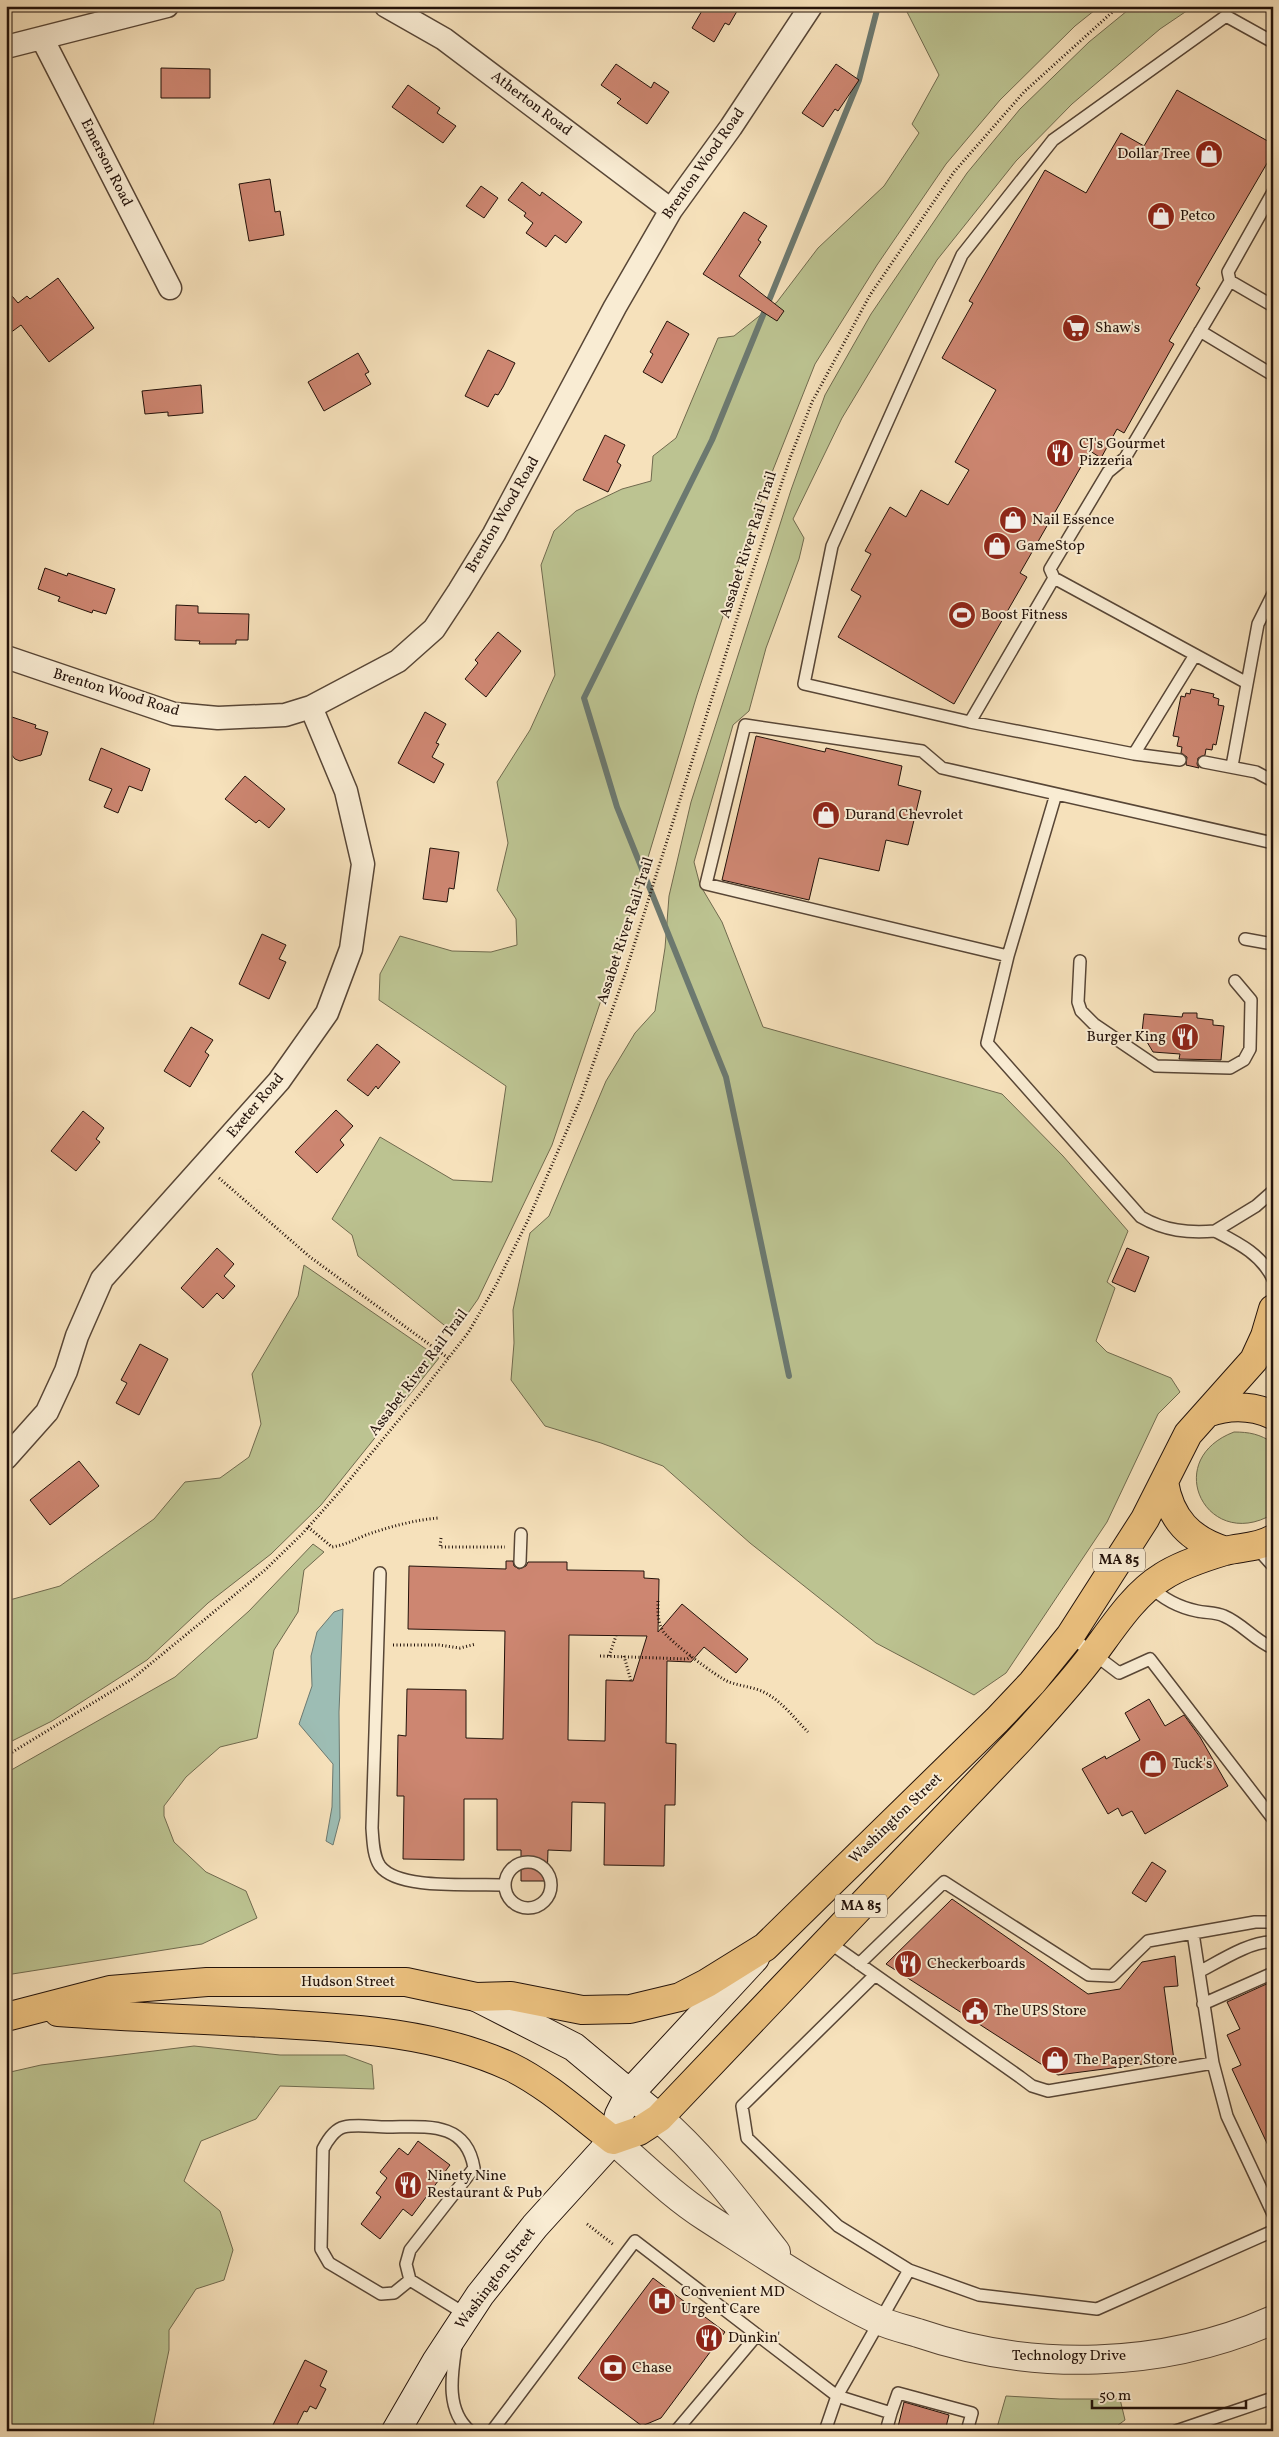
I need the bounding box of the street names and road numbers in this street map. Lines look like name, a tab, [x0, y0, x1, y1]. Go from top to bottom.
street label: Atherton Road	[486, 66, 576, 142]
street label: Brenton Wood Road	[658, 104, 750, 224]
street label: Emerson Road	[75, 115, 137, 211]
street label: Brenton Wood Road	[461, 453, 545, 577]
street label: Assabet River Rail Trail	[715, 469, 783, 621]
street label: Brenton Wood Road	[50, 664, 182, 722]
street label: Assabet River Rail Trail	[592, 855, 660, 1007]
street label: Exeter Road	[223, 1069, 289, 1143]
street label: Assabet River Rail Trail	[364, 1305, 474, 1441]
road number: MA 85	[1093, 1548, 1145, 1572]
street label: Washington Street	[845, 1769, 947, 1869]
road number: MA 85	[835, 1894, 887, 1918]
street label: Hudson Street	[301, 1972, 395, 1993]
street label: Washington Street	[451, 2224, 541, 2334]
street label: Technology Drive	[1012, 2346, 1126, 2367]

